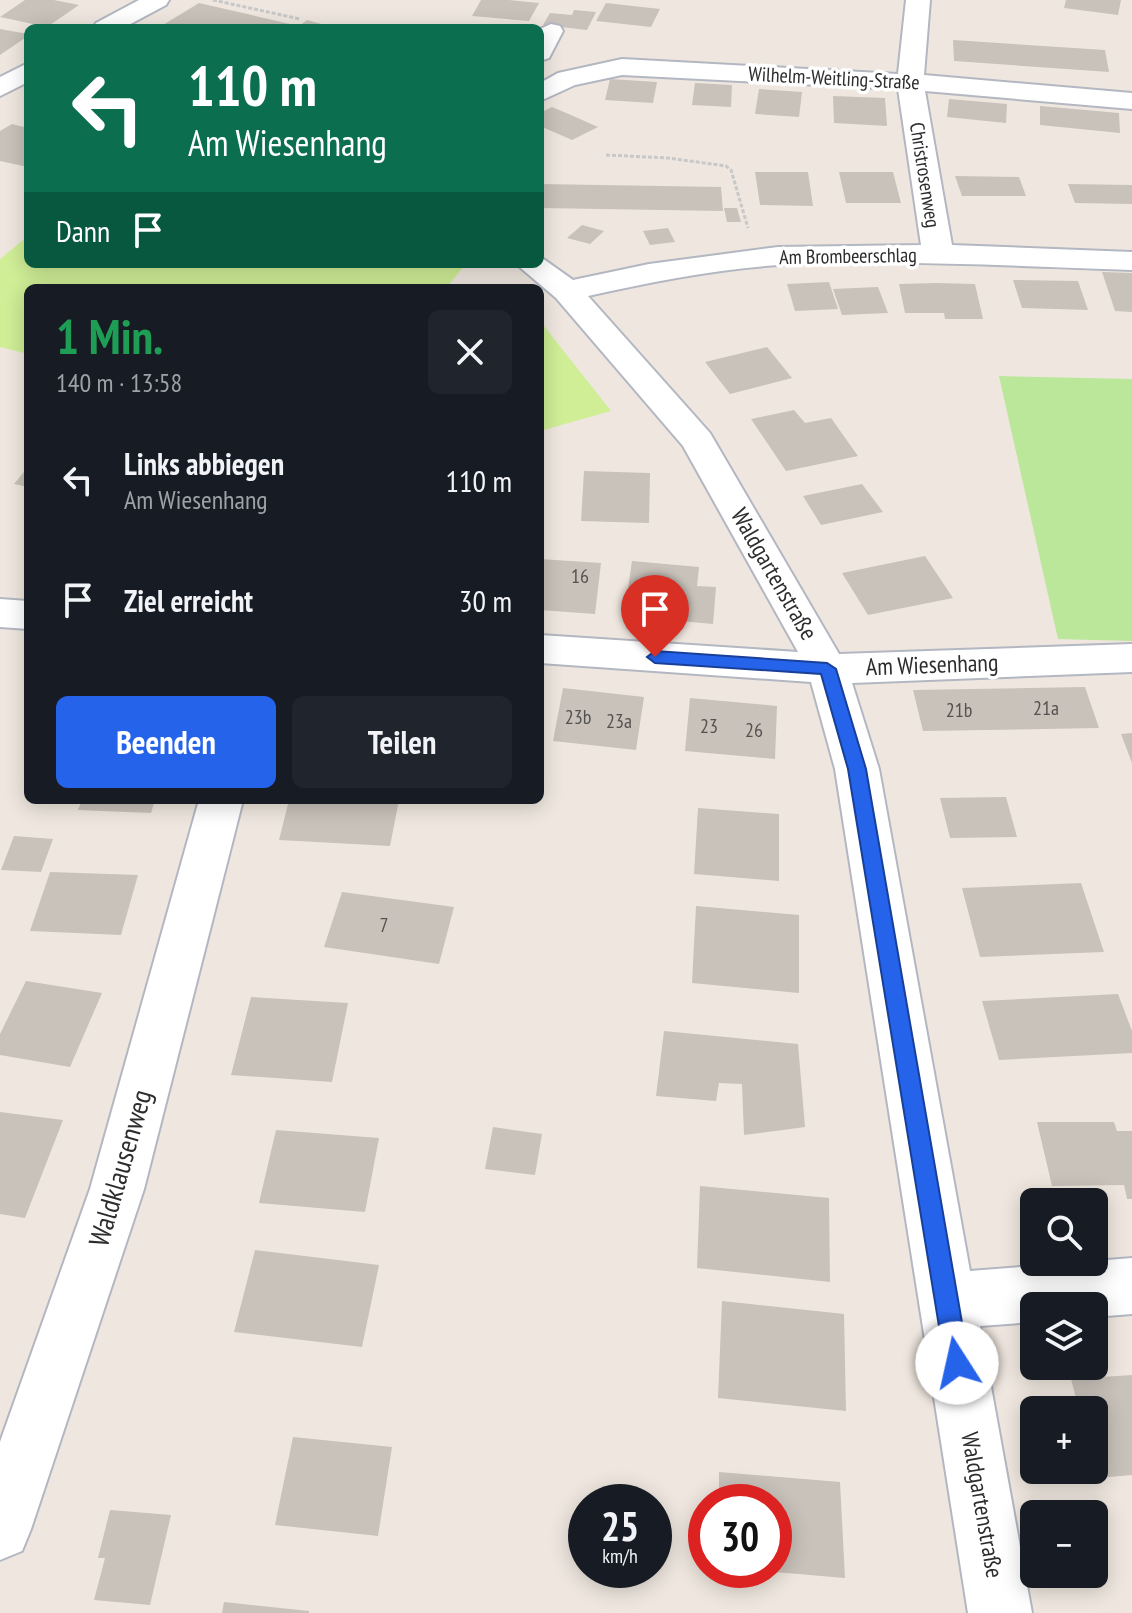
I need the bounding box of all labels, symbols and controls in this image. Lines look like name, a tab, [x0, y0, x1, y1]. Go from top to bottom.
text: 110 m	[188, 49, 317, 121]
icon: left	[56, 56, 160, 160]
street label: Wilhelm-Weitling-Straße	[748, 61, 920, 95]
text: Am Wiesenhang	[188, 119, 387, 166]
street label: Christrosenweg	[904, 120, 946, 230]
icon: arrive	[126, 208, 170, 252]
text: Dann	[56, 211, 110, 250]
street label: Am Brombeerschlag	[779, 242, 917, 270]
text: 1 Min.	[56, 305, 163, 367]
button: close	[428, 310, 512, 394]
text: 140 m · 13:58	[56, 366, 182, 399]
text: Links abbiegen	[124, 444, 284, 483]
icon: left	[56, 458, 100, 502]
text: 110 m	[446, 461, 512, 500]
text: Am Wiesenhang	[124, 483, 268, 516]
street label: Waldgartenstraße	[724, 502, 825, 645]
house number: 16	[571, 563, 589, 589]
pin	[621, 575, 689, 657]
icon: arrive	[56, 578, 100, 622]
text: Ziel erreicht	[124, 581, 253, 620]
text: 30 m	[459, 581, 512, 620]
icon: arrive	[633, 587, 677, 631]
street label: Am Wiesenhang	[865, 647, 999, 682]
house number: 21a	[1033, 695, 1059, 721]
button: Beenden	[56, 696, 276, 788]
button: Teilen	[292, 696, 512, 788]
house number: 21b	[946, 697, 972, 723]
house number: 23b	[565, 704, 591, 730]
house number: 23a	[606, 708, 632, 734]
house number: 23	[700, 713, 718, 739]
house number: 26	[745, 717, 763, 743]
house number: 7	[380, 912, 389, 938]
street label: Waldklausenweg	[79, 1085, 160, 1251]
map controls	[1020, 1188, 1108, 1588]
button: search	[1020, 1188, 1108, 1276]
button: layers	[1020, 1292, 1108, 1380]
position arrow	[915, 1321, 999, 1405]
button: +	[1020, 1396, 1108, 1484]
street label: Waldgartenstraße	[954, 1430, 1011, 1580]
speed limit sign: 30	[688, 1484, 792, 1588]
text: 25	[601, 1500, 639, 1552]
button: −	[1020, 1500, 1108, 1588]
text: km/h	[602, 1543, 638, 1569]

